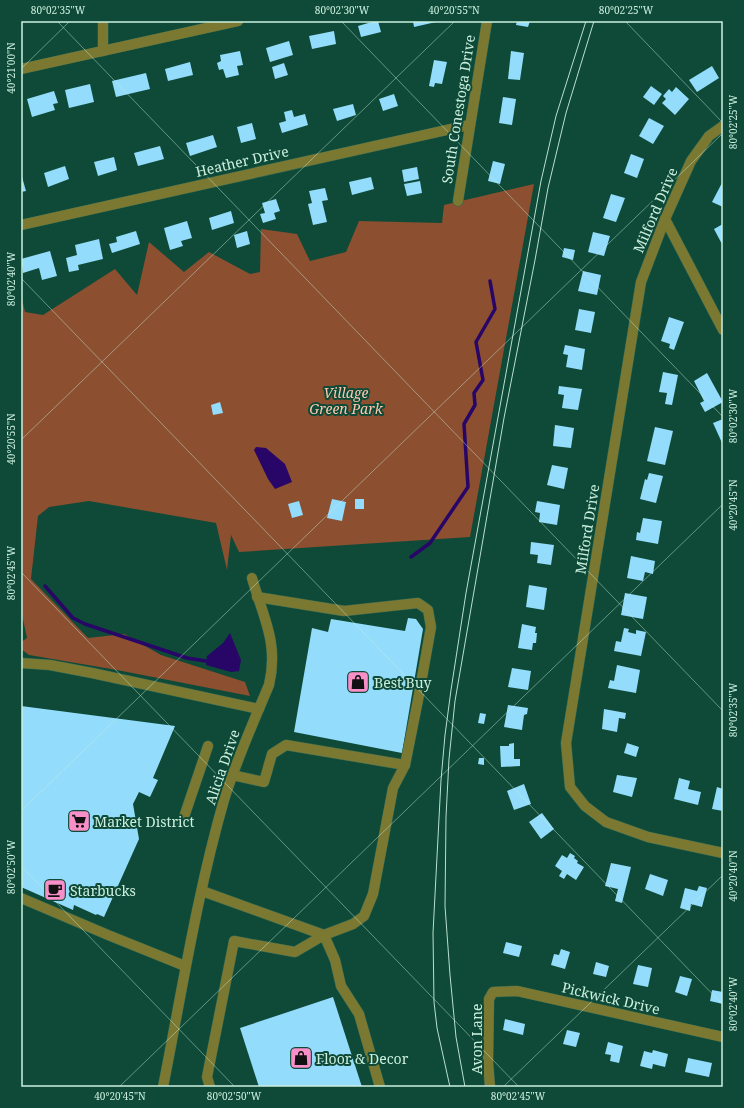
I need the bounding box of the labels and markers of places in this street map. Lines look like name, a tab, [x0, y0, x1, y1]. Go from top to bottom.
shop icon: Best Buy	[345, 669, 371, 695]
place label: Best Buy	[374, 673, 432, 692]
supermarket icon: Market District	[66, 808, 92, 834]
place label: Market District	[94, 812, 194, 831]
cafe icon: Starbucks	[42, 877, 68, 903]
place label: Starbucks	[70, 881, 136, 900]
shop icon: Floor & Decor	[288, 1045, 314, 1071]
place label: Floor & Decor	[316, 1049, 409, 1068]

